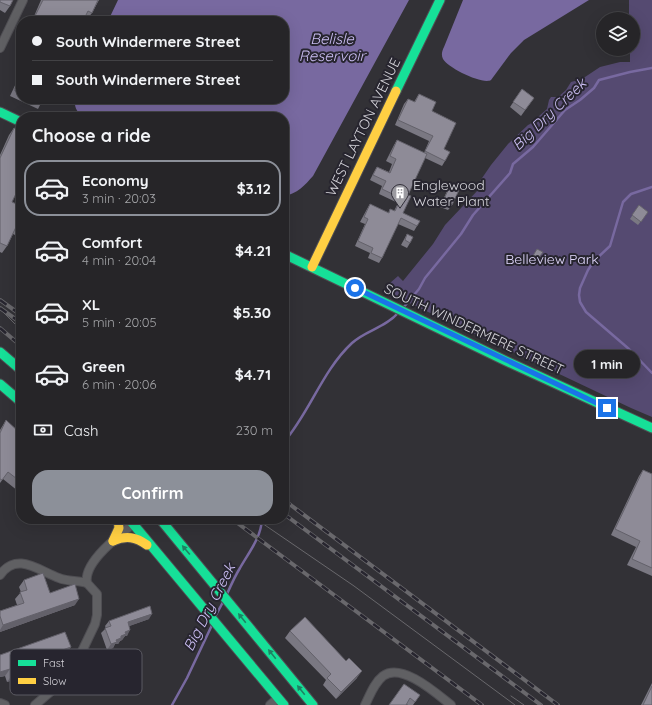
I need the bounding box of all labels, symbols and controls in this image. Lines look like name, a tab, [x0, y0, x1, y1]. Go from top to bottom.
map controls	[596, 12, 640, 56]
button: layers	[596, 12, 640, 56]
water label: Belisle Reservoir	[299, 29, 367, 65]
text: South Windermere Street	[56, 32, 241, 51]
street label: WEST LAYTON AVENUE	[322, 55, 404, 199]
text: South Windermere Street	[56, 70, 241, 89]
water label: Big Dry Creek	[508, 73, 591, 154]
text: Choose a ride	[32, 124, 151, 147]
icon: car	[34, 170, 70, 206]
text: Economy	[82, 171, 149, 190]
place label: Englewood Water Plant	[413, 176, 490, 210]
text: $3.12	[237, 179, 271, 198]
building icon: Englewood Water Plant	[390, 183, 410, 208]
text: 3 min · 20:03	[82, 190, 156, 206]
icon: car	[34, 232, 70, 268]
text: Comfort	[82, 233, 143, 252]
text: $4.21	[235, 241, 271, 260]
park label: Belleview Park	[505, 250, 599, 268]
text: 4 min · 20:04	[82, 252, 156, 268]
route start	[346, 279, 364, 297]
street label: SOUTH WINDERMERE STREET	[381, 279, 567, 379]
icon: car	[34, 294, 70, 330]
text: XL	[82, 295, 100, 314]
text: $5.30	[233, 303, 271, 322]
text: 5 min · 20:05	[82, 314, 157, 330]
callout: 1 min	[574, 350, 640, 378]
icon: car	[34, 356, 70, 392]
text: 1 min	[591, 356, 623, 372]
text: Green	[82, 357, 125, 376]
text: $4.71	[235, 365, 271, 384]
text: 6 min · 20:06	[82, 376, 156, 392]
route end	[598, 399, 616, 417]
icon: cash	[32, 419, 54, 441]
text: Cash	[64, 421, 98, 440]
text: 230 m	[236, 422, 273, 438]
button: Confirm	[32, 470, 273, 516]
one-way arrow	[181, 544, 190, 555]
water label: Big Dry Creek	[179, 558, 240, 654]
one-way arrow	[238, 612, 247, 623]
legend	[10, 649, 142, 695]
one-way arrow	[267, 649, 276, 660]
text: Fast	[43, 656, 65, 670]
text: Slow	[43, 674, 67, 688]
one-way arrow	[296, 684, 305, 695]

